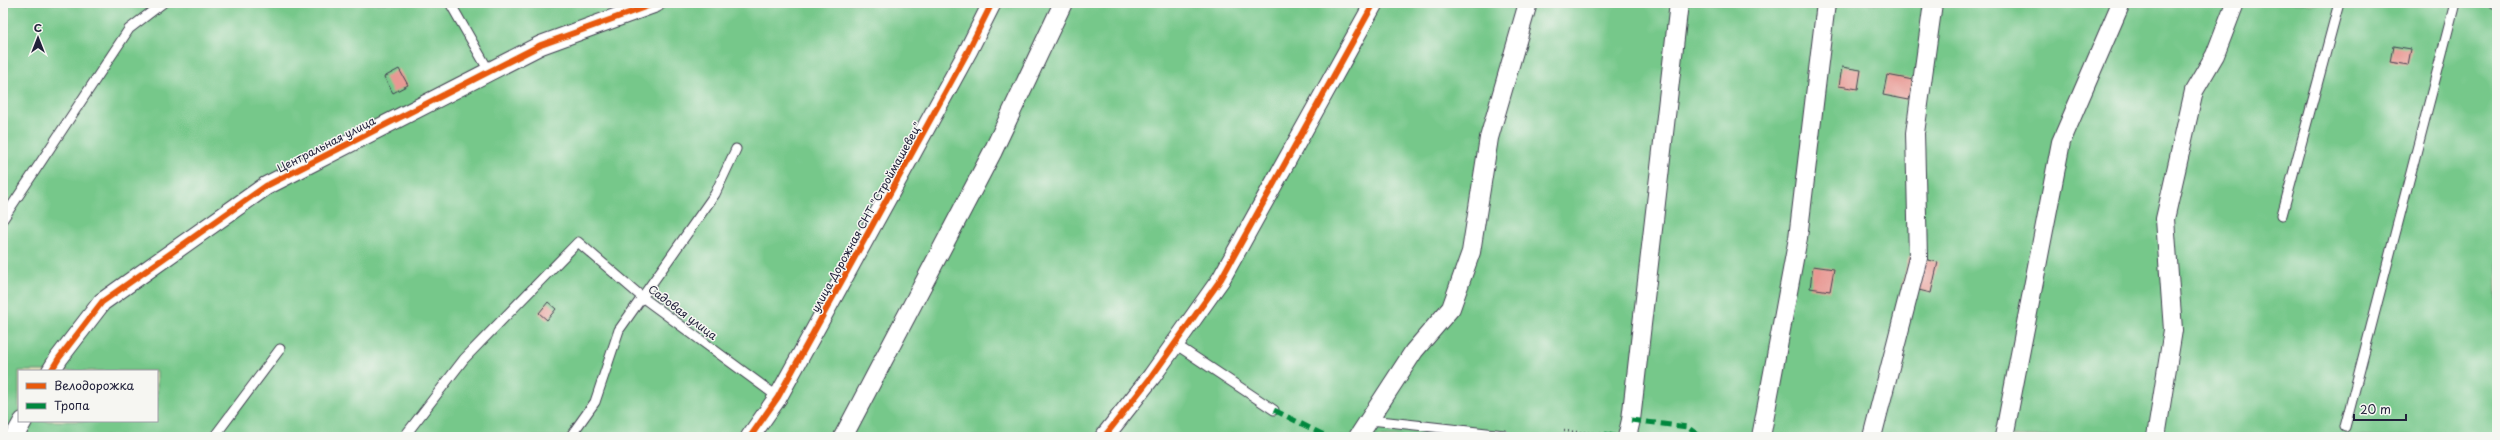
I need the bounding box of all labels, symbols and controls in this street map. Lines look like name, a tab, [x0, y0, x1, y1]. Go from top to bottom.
north arrow	[18, 18, 58, 58]
text: С	[34, 19, 42, 36]
street label: Центральная улица	[274, 112, 378, 176]
street label: улица Дорожная СНТ "Строймашевец"	[806, 119, 926, 315]
street label: Садовая улица	[645, 280, 721, 344]
legend	[18, 370, 158, 422]
text: Велодорожка	[54, 376, 134, 394]
text: Тропа	[54, 396, 90, 414]
scale bar	[2354, 396, 2406, 422]
text: 20 m	[2360, 400, 2391, 418]

